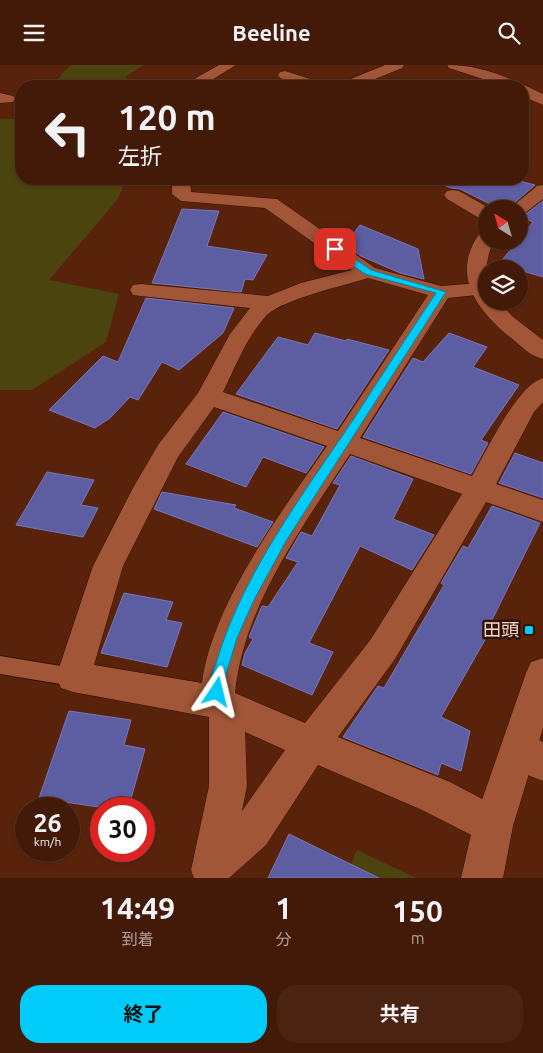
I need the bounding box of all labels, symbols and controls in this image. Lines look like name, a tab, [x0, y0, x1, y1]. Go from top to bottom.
icon: menu	[20, 19, 48, 47]
icon: search	[495, 19, 523, 47]
text: Beeline	[232, 20, 311, 45]
text: 120 m	[118, 97, 216, 137]
icon: left	[35, 100, 100, 165]
text: 左折	[118, 143, 162, 168]
north arrow	[478, 200, 528, 250]
map controls	[478, 200, 528, 310]
pin	[314, 228, 356, 270]
icon: arrive	[321, 235, 349, 263]
button: layers	[478, 260, 528, 310]
place label: 田頭	[483, 619, 519, 639]
marker: 田頭	[523, 624, 535, 636]
position arrow	[190, 665, 242, 717]
speed limit sign: 30	[90, 797, 155, 862]
text: 26	[33, 809, 62, 837]
text: km/h	[34, 835, 61, 848]
text: 14:49	[100, 891, 175, 925]
text: 1	[275, 891, 292, 925]
text: 150	[392, 894, 443, 928]
text: m	[411, 929, 424, 947]
text: 到着	[122, 930, 154, 948]
text: 分	[276, 930, 292, 948]
button: 終了	[20, 985, 267, 1043]
button: 共有	[277, 985, 523, 1043]

